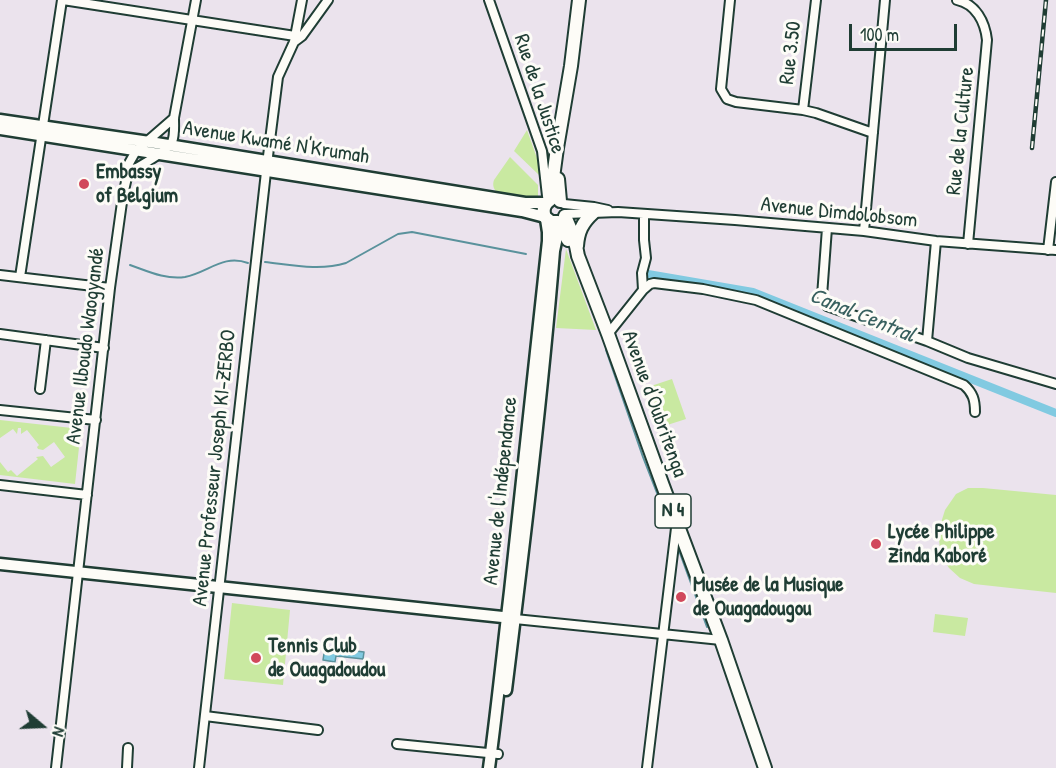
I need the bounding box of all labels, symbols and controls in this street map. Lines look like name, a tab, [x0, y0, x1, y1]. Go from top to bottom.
scale bar	[852, 12, 960, 50]
street label: Rue 3.50	[775, 20, 807, 86]
text: 100 m	[860, 22, 899, 47]
street label: Rue de la Justice	[508, 31, 570, 157]
street label: Rue de la Culture	[942, 66, 980, 196]
street label: Avenue Kwamé N'Krumah	[181, 116, 371, 170]
place label: Embassy of Belgium	[96, 159, 178, 209]
marker: Embassy of Belgium	[77, 177, 91, 191]
street label: Avenue Dimdolobsom	[760, 192, 918, 234]
street label: Avenue Ilboudo Waogyandé	[61, 246, 111, 446]
water label: Canal Central	[805, 283, 919, 349]
street label: Avenue d'Oubritenga	[616, 327, 692, 481]
street label: Avenue Professeur Joseph KI-ZERBO	[188, 328, 242, 608]
street label: Avenue de l'Indépendance	[479, 396, 523, 586]
road number: N 4	[655, 494, 691, 528]
place label: Lycée Philippe Zinda Kaboré	[888, 519, 995, 569]
marker: Lycée Philippe Zinda Kaboré	[869, 537, 883, 551]
place label: Musée de la Musique de Ouagadougou	[693, 572, 844, 622]
marker: Musée de la Musique de Ouagadougou	[674, 590, 688, 604]
place label: Tennis Club de Ouagadoudou	[268, 633, 385, 683]
marker: Tennis Club de Ouagadoudou	[249, 651, 263, 665]
north arrow	[12, 696, 72, 756]
text: N	[47, 724, 71, 739]

